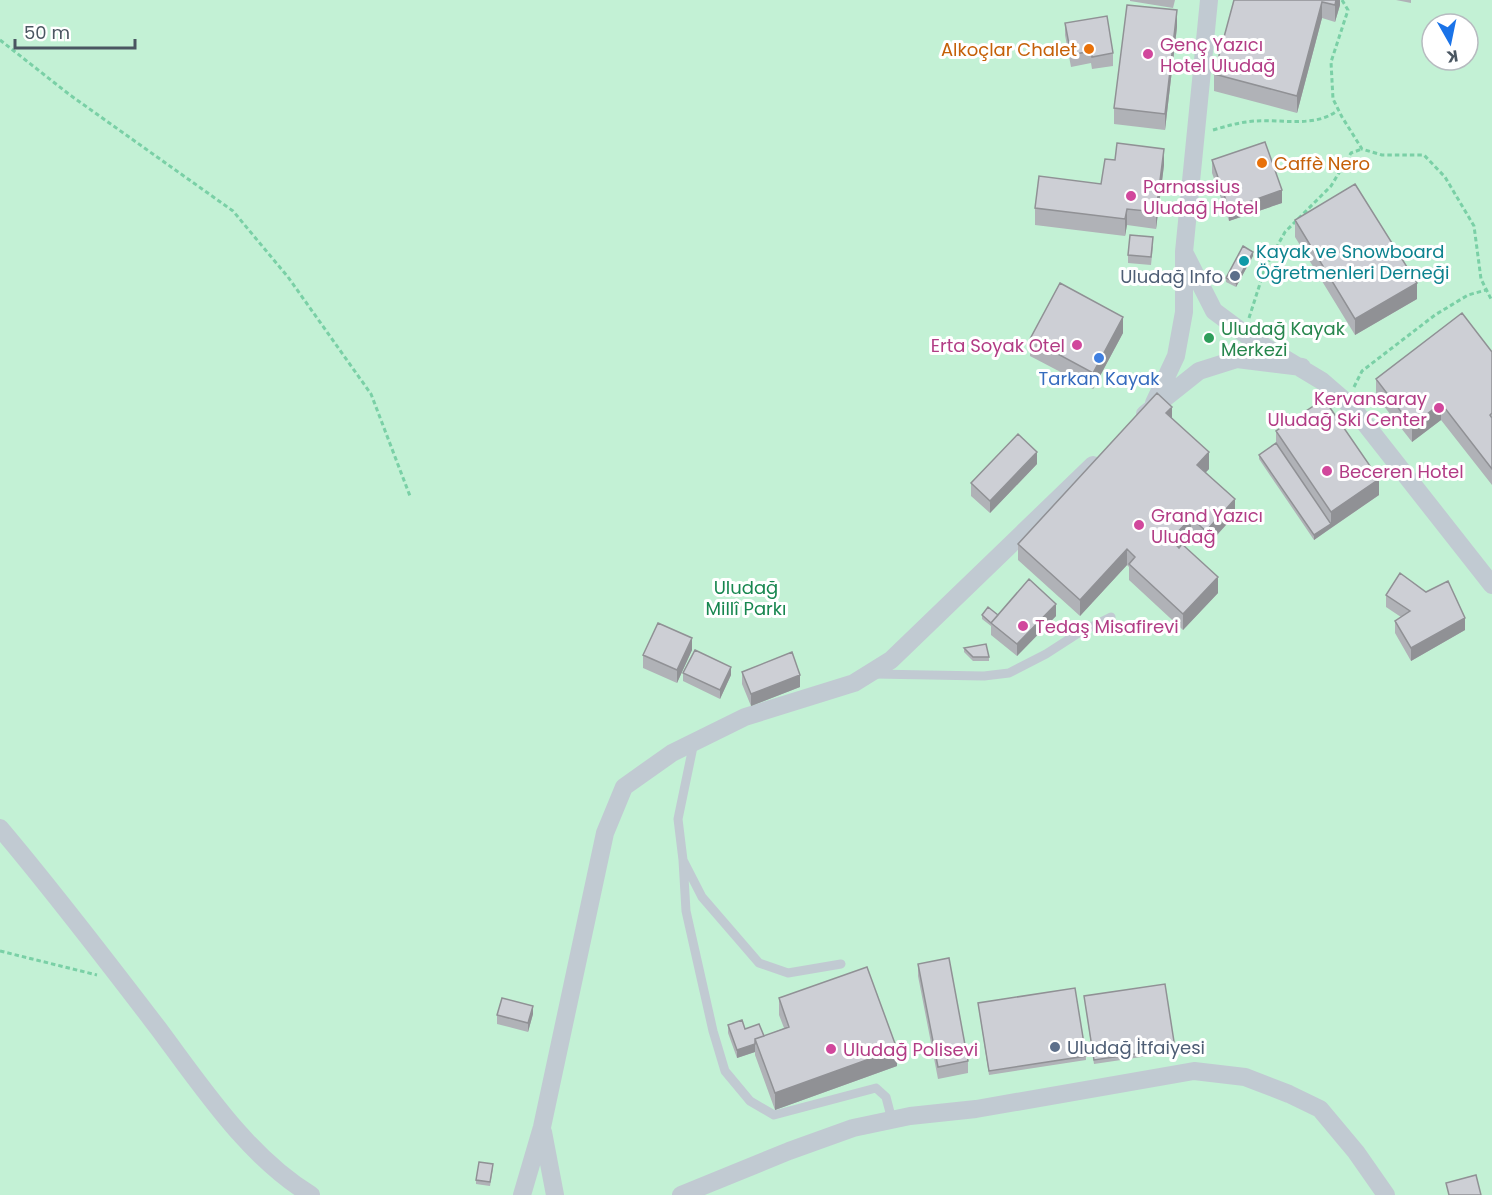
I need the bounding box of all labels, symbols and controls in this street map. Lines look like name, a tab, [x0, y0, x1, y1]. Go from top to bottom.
scale bar	[15, 12, 135, 50]
north arrow	[1420, 12, 1480, 72]
text: 50 m	[24, 20, 70, 45]
place label: Genç Yazıcı Hotel Uludağ	[1160, 32, 1276, 78]
place label: Alkoçlar Chalet	[941, 37, 1077, 62]
marker: Alkoçlar Chalet	[1082, 42, 1096, 56]
text: K	[1445, 44, 1460, 69]
marker: Genç Yazıcı Hotel Uludağ	[1141, 47, 1155, 61]
place label: Caffè Nero	[1274, 151, 1370, 176]
marker: Caffè Nero	[1255, 156, 1269, 170]
place label: Parnassius Uludağ Hotel	[1143, 174, 1259, 220]
marker: Parnassius Uludağ Hotel	[1124, 189, 1138, 203]
place label: Kayak ve Snowboard Öğretmenleri Derneği	[1256, 239, 1449, 285]
marker: Kayak ve Snowboard Öğretmenleri Derneği	[1237, 254, 1251, 268]
place label: Uludağ Info	[1120, 264, 1223, 289]
marker: Uludağ Info	[1228, 269, 1242, 283]
place label: Uludağ Kayak Merkezi	[1221, 316, 1346, 362]
marker: Uludağ Kayak Merkezi	[1202, 331, 1216, 345]
place label: Erta Soyak Otel	[931, 333, 1065, 358]
marker: Erta Soyak Otel	[1070, 338, 1084, 352]
marker: Tarkan Kayak	[1092, 351, 1106, 365]
place label: Tarkan Kayak	[1039, 366, 1160, 391]
place label: Kervansaray Uludağ Ski Center	[1268, 386, 1427, 432]
marker: Kervansaray Uludağ Ski Center	[1432, 401, 1446, 415]
place label: Beceren Hotel	[1339, 459, 1464, 484]
marker: Beceren Hotel	[1320, 464, 1334, 478]
place label: Grand Yazıcı Uludağ	[1151, 503, 1263, 549]
marker: Grand Yazıcı Uludağ	[1132, 518, 1146, 532]
park label: Uludağ Millî Parkı	[705, 575, 787, 621]
place label: Tedaş Misafirevi	[1035, 614, 1179, 639]
marker: Tedaş Misafirevi	[1016, 619, 1030, 633]
place label: Uludağ İtfaiyesi	[1067, 1035, 1205, 1060]
place label: Uludağ Polisevi	[843, 1037, 978, 1062]
marker: Uludağ İtfaiyesi	[1048, 1040, 1062, 1054]
marker: Uludağ Polisevi	[824, 1042, 838, 1056]

